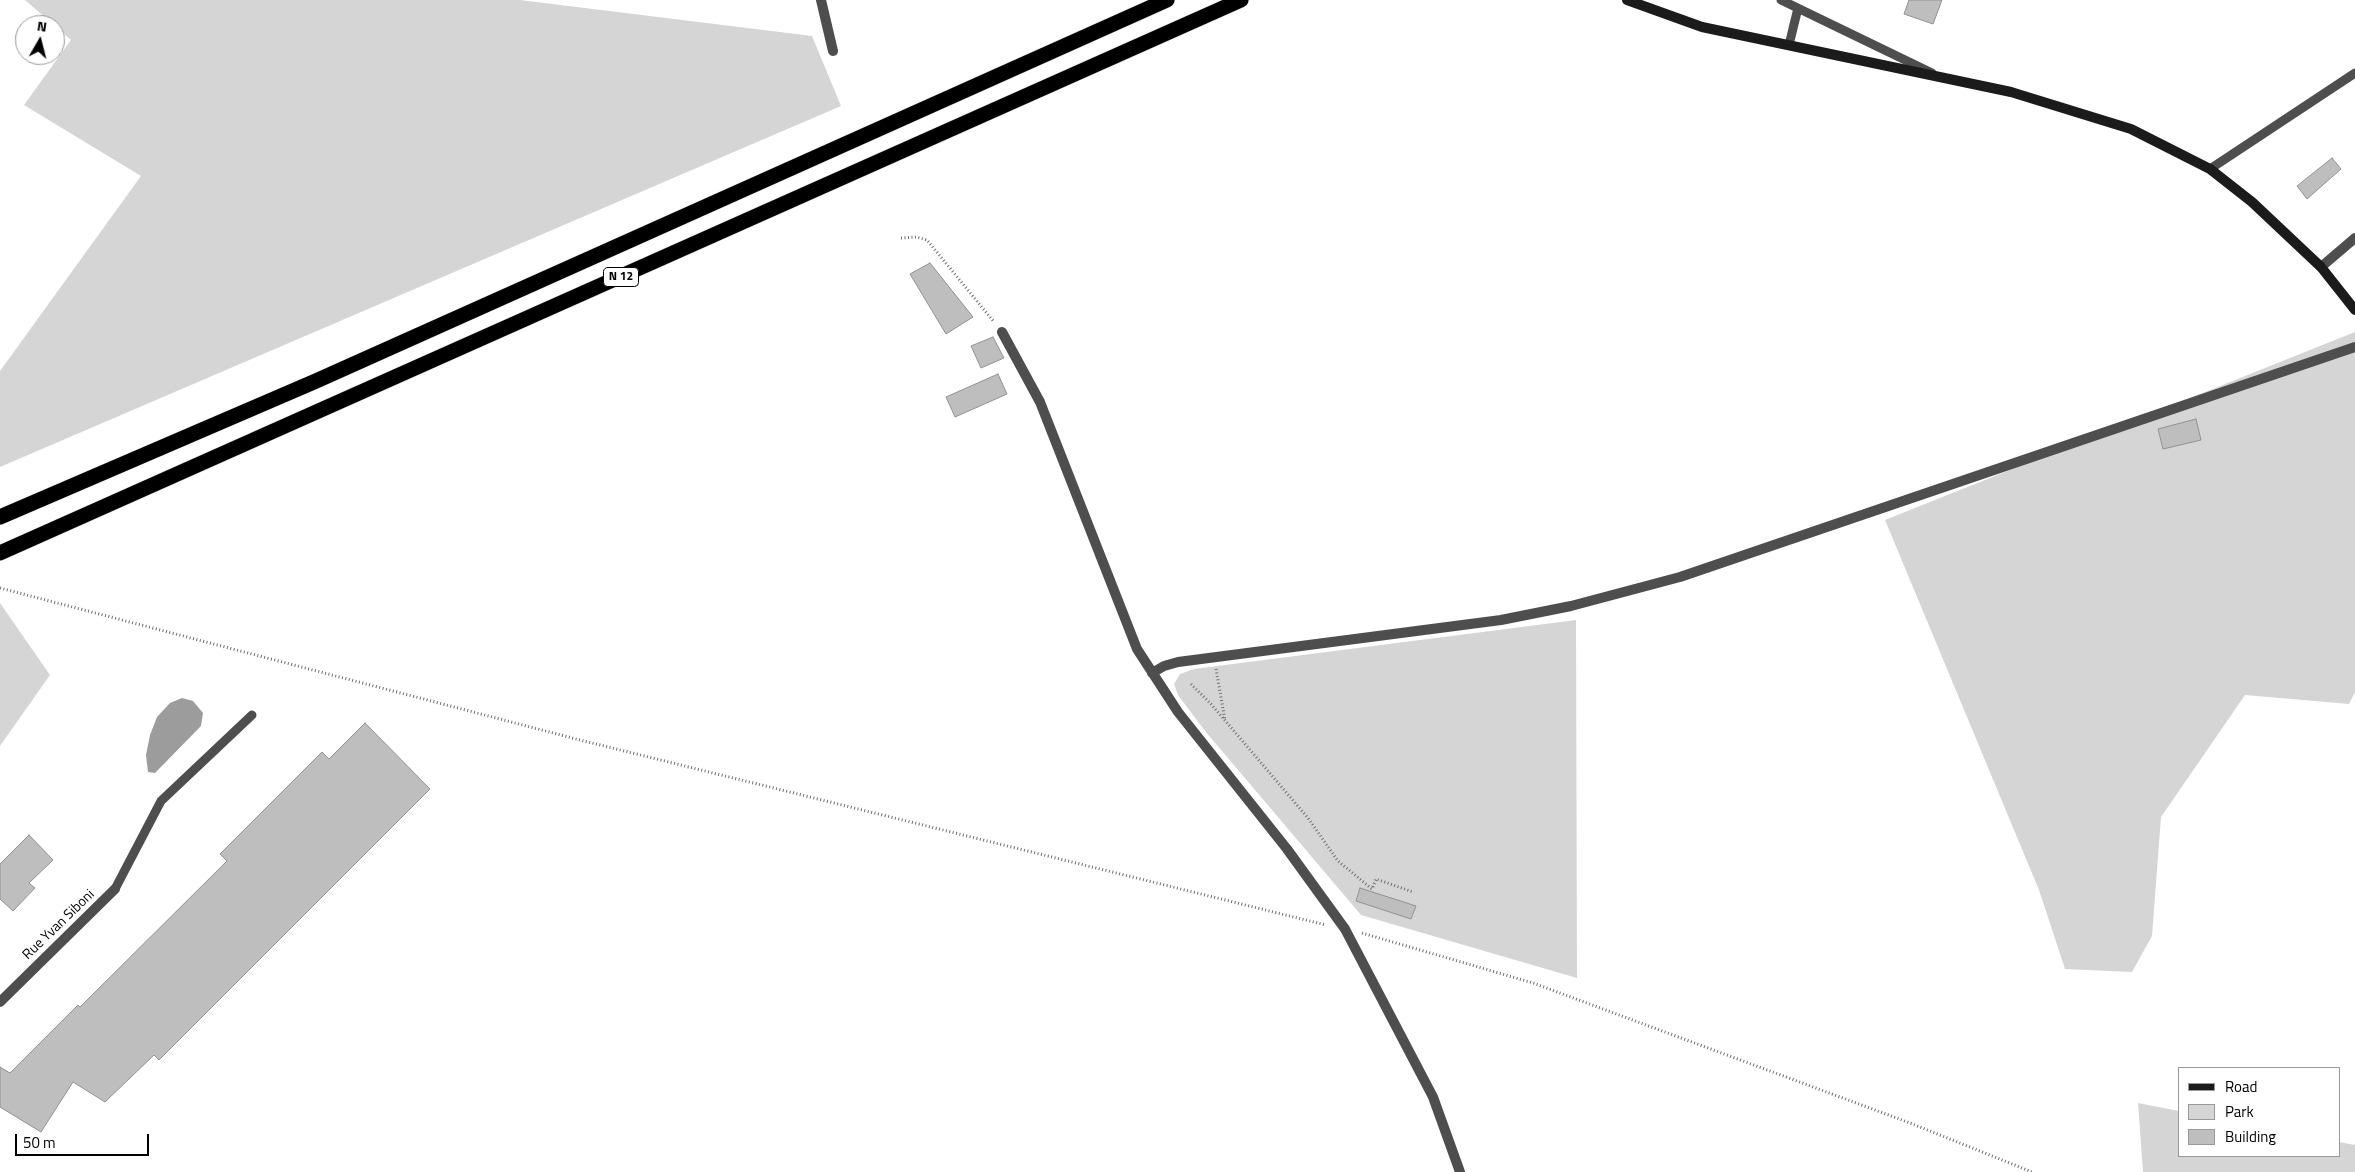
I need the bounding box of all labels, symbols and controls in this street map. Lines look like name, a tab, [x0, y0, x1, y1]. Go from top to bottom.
north arrow	[15, 15, 65, 65]
text: N	[36, 15, 48, 37]
road number: N 12	[604, 268, 638, 286]
street label: Rue Yvan Siboni	[20, 887, 98, 963]
legend	[2178, 1067, 2340, 1157]
text: Road	[2225, 1075, 2257, 1098]
text: Park	[2225, 1100, 2254, 1123]
scale bar	[18, 1124, 151, 1156]
text: Building	[2225, 1125, 2276, 1148]
text: 50 m	[23, 1131, 56, 1154]

